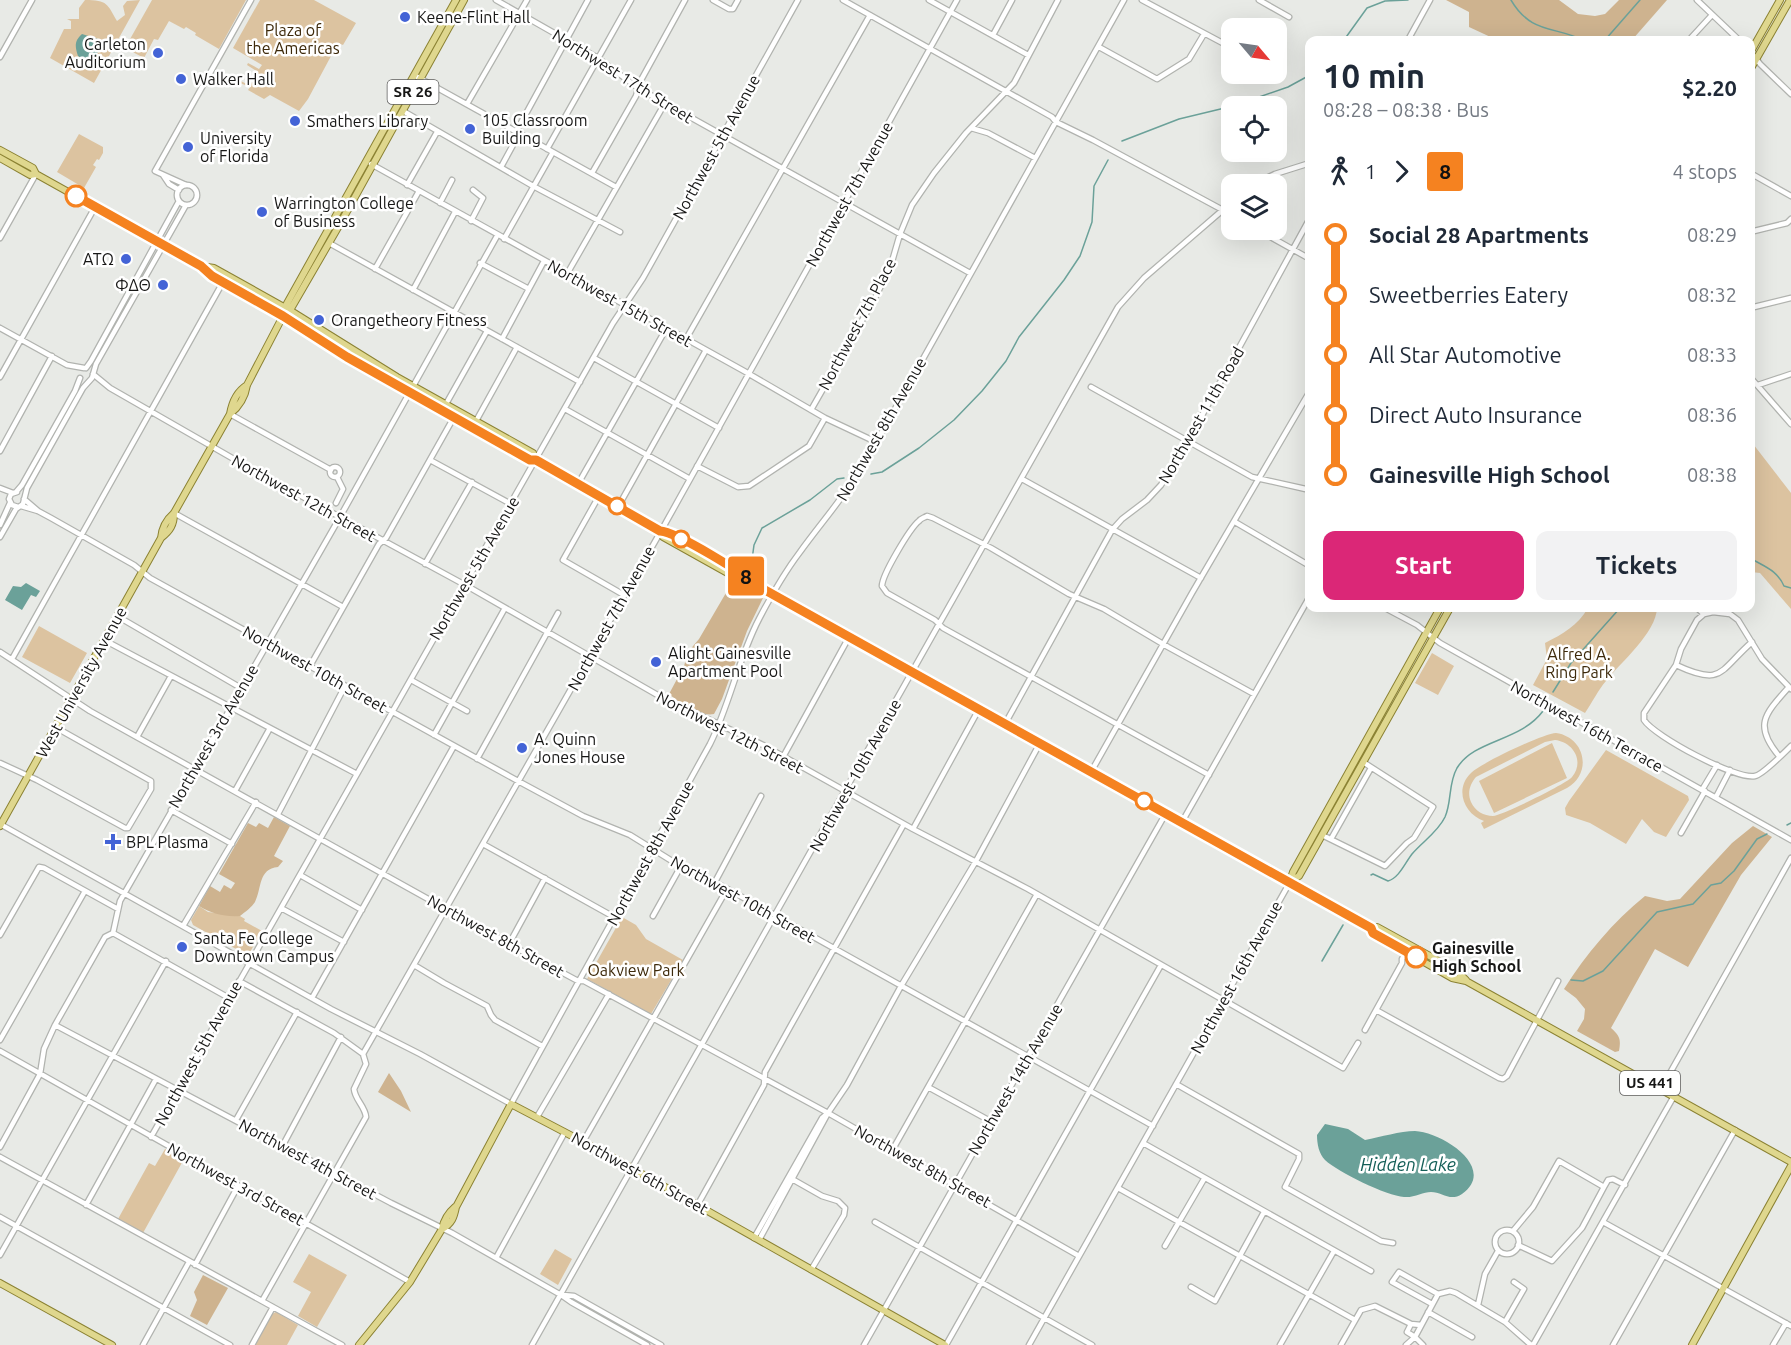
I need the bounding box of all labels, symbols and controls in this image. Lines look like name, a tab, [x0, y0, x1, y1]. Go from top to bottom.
place label: Keene-Flint Hall	[417, 8, 530, 26]
marker: Keene-Flint Hall	[398, 10, 412, 24]
north arrow	[1221, 18, 1287, 84]
map controls	[1221, 18, 1287, 240]
park label: Plaza of the Americas	[246, 21, 340, 57]
street label: Northwest 17th Street	[549, 25, 697, 127]
place label: Carleton Auditorium	[65, 35, 146, 71]
marker: Carleton Auditorium	[151, 46, 165, 60]
text: 10 min	[1323, 57, 1425, 94]
place label: Walker Hall	[193, 70, 274, 88]
marker: Walker Hall	[174, 72, 188, 86]
street label: Northwest 5th Avenue	[669, 72, 763, 222]
text: $2.20	[1682, 75, 1737, 100]
road number: SR 26	[388, 80, 438, 104]
button: locate	[1221, 96, 1287, 162]
text: 08:28 – 08:38 · Bus	[1323, 98, 1489, 121]
place label: 105 Classroom Building	[482, 111, 587, 147]
place label: Smathers Library	[307, 112, 428, 130]
marker: Smathers Library	[288, 114, 302, 128]
street label: Northwest 7th Avenue	[802, 119, 896, 269]
marker: 105 Classroom Building	[463, 122, 477, 136]
place label: University of Florida	[200, 129, 272, 165]
marker: University of Florida	[181, 140, 195, 154]
icon: walk	[1323, 155, 1356, 188]
icon: forward	[1385, 155, 1418, 188]
text: 8	[1439, 159, 1451, 183]
text: 1	[1365, 160, 1376, 183]
text: 4 stops	[1673, 160, 1737, 183]
button: layers	[1221, 174, 1287, 240]
unlabelled marker	[65, 185, 87, 207]
place label: Warrington College of Business	[274, 194, 414, 230]
marker: Warrington College of Business	[255, 205, 269, 219]
text: Social 28 Apartments	[1369, 222, 1589, 247]
text: 08:29	[1687, 223, 1737, 246]
place label: ΑΤΩ	[83, 250, 114, 268]
marker: ΑΤΩ	[119, 252, 133, 266]
street label: Northwest 7th Place	[815, 255, 899, 393]
street label: Northwest 15th Street	[545, 256, 696, 351]
place label: ΦΔΘ	[115, 276, 151, 294]
marker: ΦΔΘ	[156, 278, 170, 292]
text: Sweetberries Eatery	[1369, 282, 1568, 307]
text: 08:32	[1687, 283, 1737, 306]
place label: Orangetheory Fitness	[331, 311, 487, 329]
marker: Orangetheory Fitness	[312, 313, 326, 327]
text: All Star Automotive	[1369, 342, 1562, 367]
text: 08:33	[1687, 343, 1737, 366]
street label: Northwest 11th Road	[1155, 344, 1247, 486]
street label: Northwest 8th Avenue	[833, 354, 929, 504]
text: Direct Auto Insurance	[1369, 402, 1582, 427]
text: 08:36	[1687, 403, 1737, 426]
street label: Northwest 12th Street	[229, 451, 380, 546]
text: Gainesville High School	[1369, 462, 1610, 487]
text: 08:38	[1687, 463, 1737, 486]
street label: Northwest 5th Avenue	[426, 493, 522, 643]
unlabelled marker	[608, 497, 626, 515]
unlabelled marker	[672, 530, 690, 548]
button: Start	[1323, 531, 1524, 600]
button: Tickets	[1536, 531, 1737, 600]
street label: Northwest 7th Avenue	[564, 543, 658, 693]
line badge: 8	[726, 556, 765, 596]
text: 8	[740, 564, 752, 588]
street label: West University Avenue	[32, 604, 130, 760]
street label: Northwest 10th Street	[240, 622, 391, 717]
place label: Alight Gainesville Apartment Pool	[668, 644, 791, 680]
park label: Alfred A. Ring Park	[1545, 645, 1613, 681]
marker: Alight Gainesville Apartment Pool	[649, 655, 663, 669]
street label: Northwest 3rd Avenue	[165, 661, 261, 811]
street label: Northwest 16th Terrace	[1508, 677, 1666, 775]
street label: Northwest 12th Street	[654, 687, 807, 777]
street label: Northwest 10th Avenue	[806, 696, 904, 854]
place label: A. Quinn Jones House	[534, 730, 625, 766]
marker: A. Quinn Jones House	[515, 741, 529, 755]
street label: Northwest 8th Avenue	[603, 778, 697, 928]
unlabelled marker	[1135, 792, 1153, 810]
marker: BPL Plasma	[104, 833, 122, 851]
place label: BPL Plasma	[126, 833, 209, 851]
street label: Northwest 10th Street	[668, 852, 819, 947]
street label: Northwest 8th Street	[425, 891, 568, 981]
street label: Northwest 16th Avenue	[1187, 898, 1285, 1056]
place label: Santa Fe College Downtown Campus	[194, 929, 334, 965]
place label: Gainesville High School	[1432, 939, 1521, 975]
marker: Santa Fe College Downtown Campus	[175, 940, 189, 954]
marker: Gainesville High School	[1405, 946, 1427, 968]
park label: Oakview Park	[587, 961, 685, 979]
street label: Northwest 5th Avenue	[151, 978, 245, 1128]
street label: Northwest 14th Avenue	[964, 1000, 1066, 1158]
road number: US 441	[1620, 1071, 1680, 1095]
street label: Northwest 4th Street	[236, 1115, 380, 1203]
street label: Northwest 8th Street	[852, 1121, 995, 1211]
street label: Northwest 6th Street	[569, 1128, 712, 1218]
street label: Northwest 3rd Street	[165, 1139, 308, 1229]
water label: Hidden Lake	[1360, 1154, 1456, 1174]

